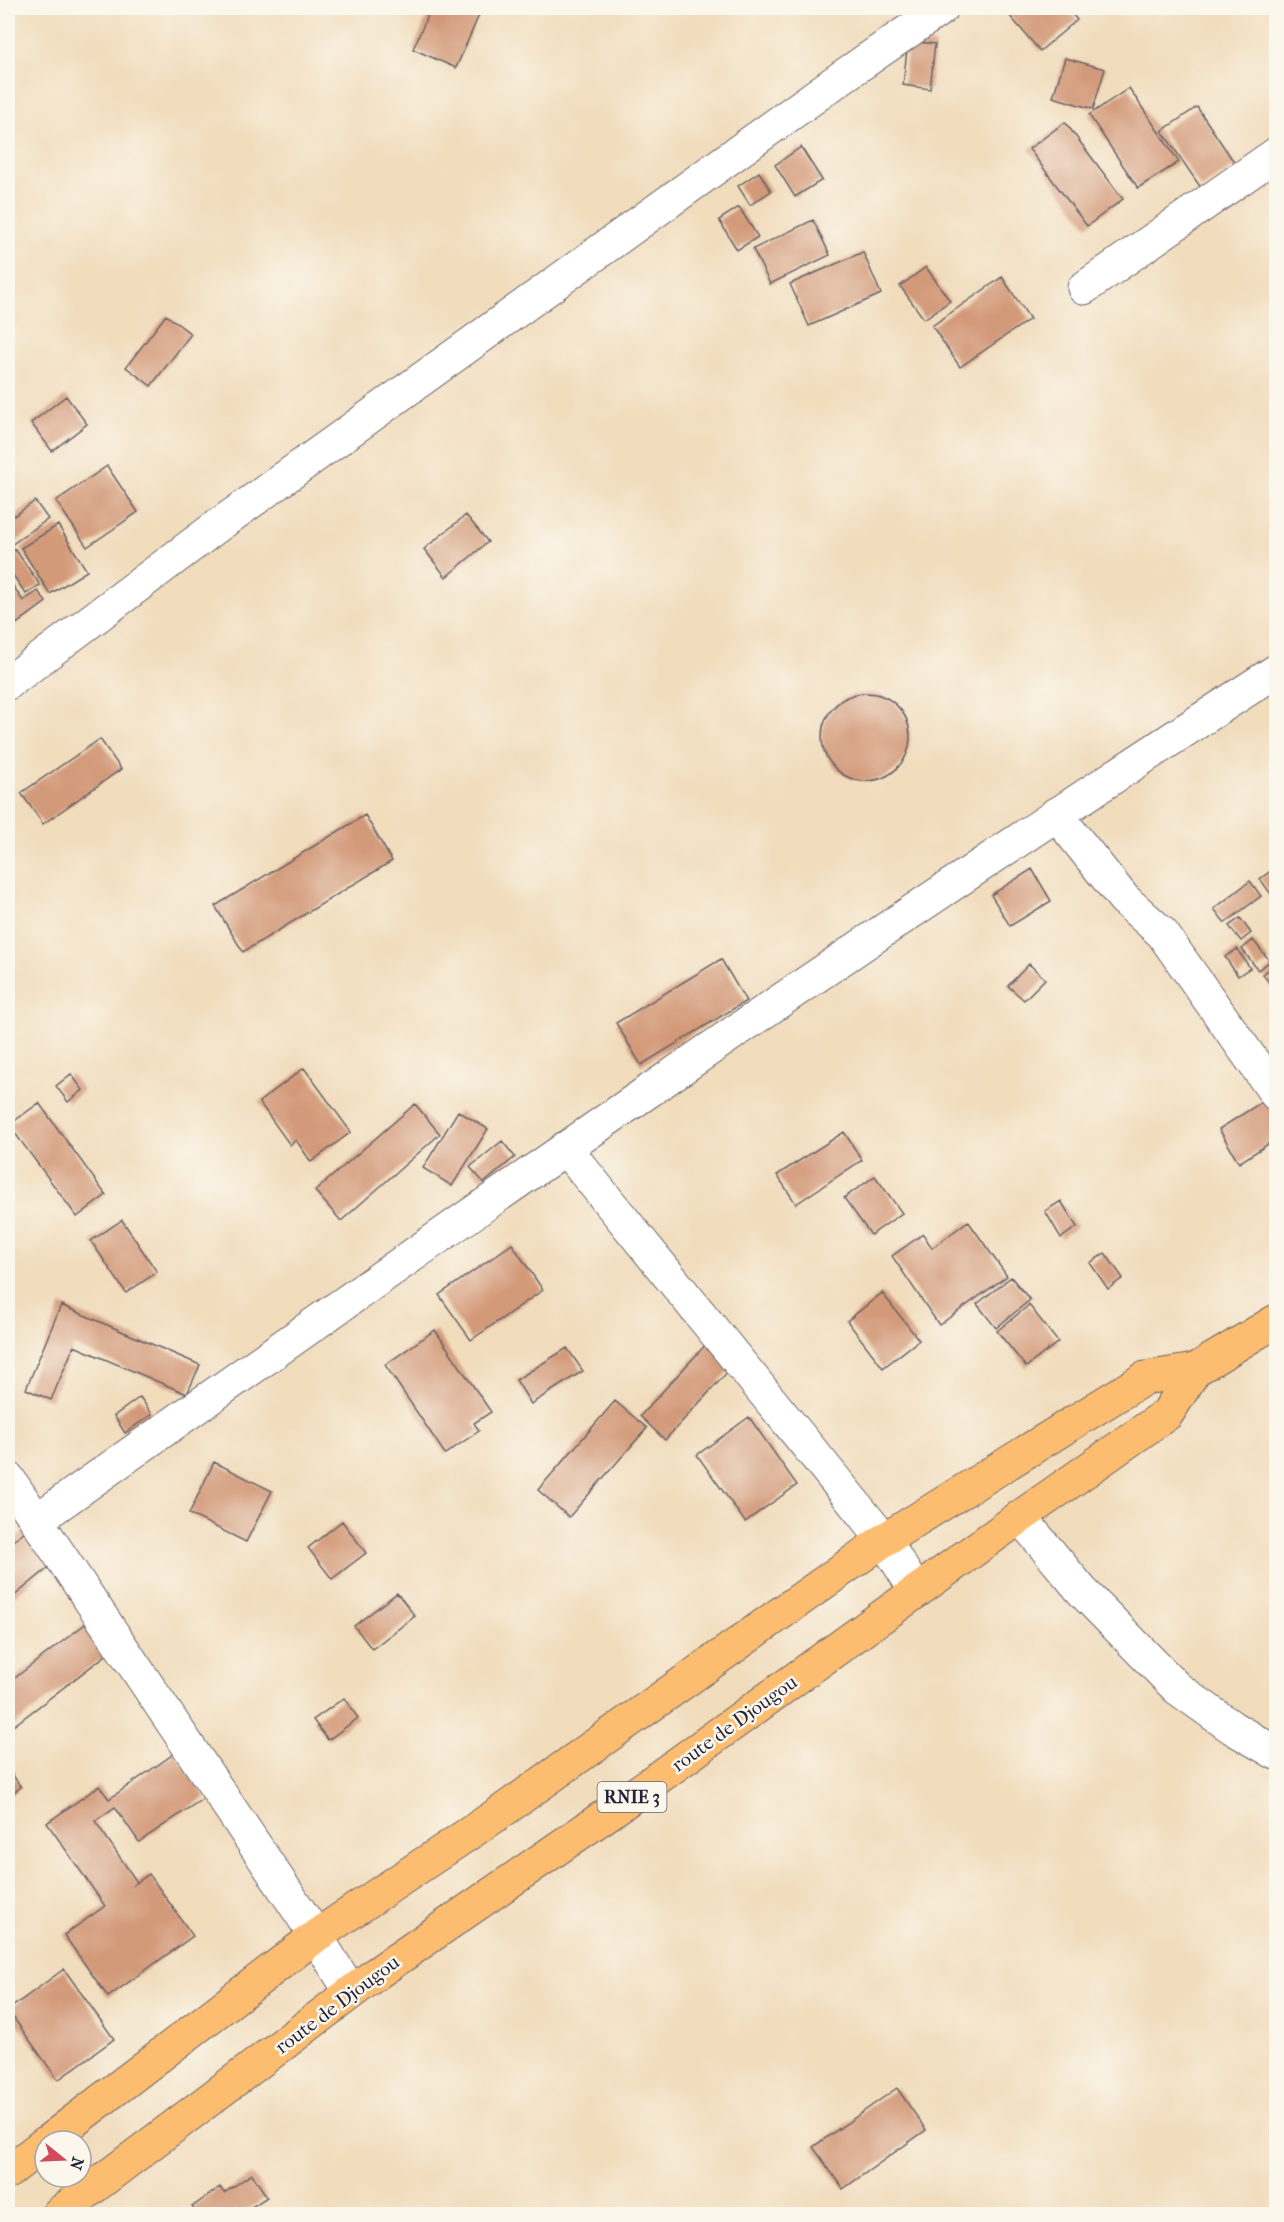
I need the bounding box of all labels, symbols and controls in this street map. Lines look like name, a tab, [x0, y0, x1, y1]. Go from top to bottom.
street label: route de Djougou	[667, 1670, 802, 1777]
road number: RNIE 3	[598, 1782, 666, 1812]
street label: route de Djougou	[271, 1950, 404, 2059]
north arrow	[33, 2129, 93, 2189]
text: N	[66, 2155, 88, 2173]

